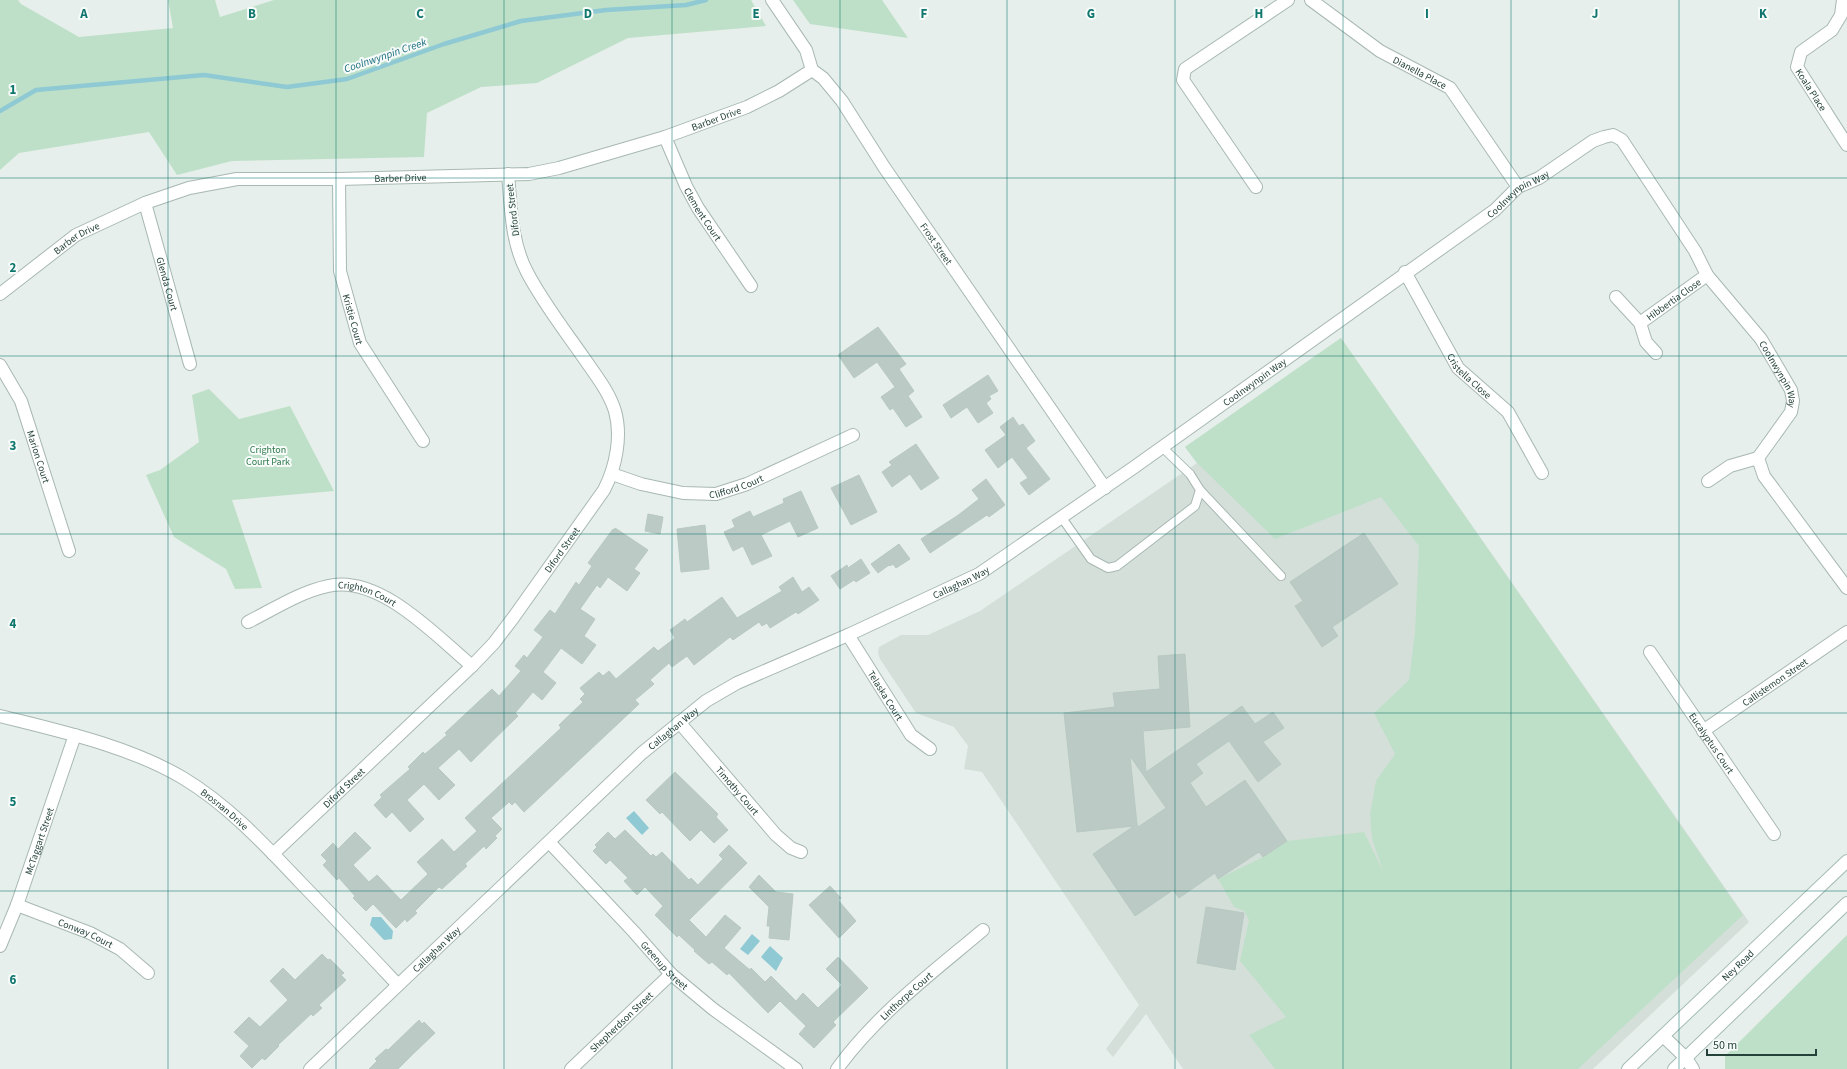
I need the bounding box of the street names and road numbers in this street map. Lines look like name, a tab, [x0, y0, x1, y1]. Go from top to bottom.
street label: Dianella Place	[1390, 53, 1449, 93]
street label: Koala Place	[1792, 66, 1830, 114]
street label: Barber Drive	[689, 104, 743, 135]
street label: Coolnwynpin Way	[1484, 167, 1552, 222]
street label: Barber Drive	[374, 171, 427, 186]
street label: Diford Street	[503, 182, 523, 237]
street label: Clement Court	[680, 185, 725, 244]
street label: Barber Drive	[51, 219, 102, 258]
street label: Frost Street	[917, 220, 956, 268]
street label: Glenda Court	[152, 256, 181, 313]
street label: Hibbertia Close	[1644, 276, 1704, 324]
street label: Kristie Court	[339, 292, 366, 347]
street label: Coolnwynpin Way	[1755, 338, 1799, 409]
street label: Cristella Close	[1443, 351, 1494, 402]
street label: Coolnwynpin Way	[1220, 355, 1290, 410]
street label: Marion Court	[23, 429, 53, 486]
street label: Clifford Court	[709, 471, 766, 502]
street label: Diford Street	[541, 524, 584, 576]
street label: Callaghan Way	[930, 563, 993, 603]
street label: Crighton Court	[338, 578, 399, 611]
street label: Callistemon Street	[1740, 655, 1811, 710]
street label: Telaska Court	[864, 668, 906, 724]
street label: Callaghan Way	[645, 704, 702, 754]
street label: Eucalyptus Court	[1685, 710, 1737, 777]
street label: Timothy Court	[712, 763, 762, 819]
street label: Diford Street	[320, 764, 369, 811]
street label: Brosnan Drive	[197, 786, 251, 834]
street label: McTaggart Street	[22, 805, 58, 877]
street label: Conway Court	[56, 915, 116, 952]
street label: Callaghan Way	[410, 923, 464, 976]
street label: Greenup Street	[637, 938, 691, 994]
street label: Ney Road	[1719, 947, 1757, 984]
street label: Linthorpe Court	[877, 968, 936, 1024]
street label: Shepherdson Street	[587, 988, 657, 1056]

